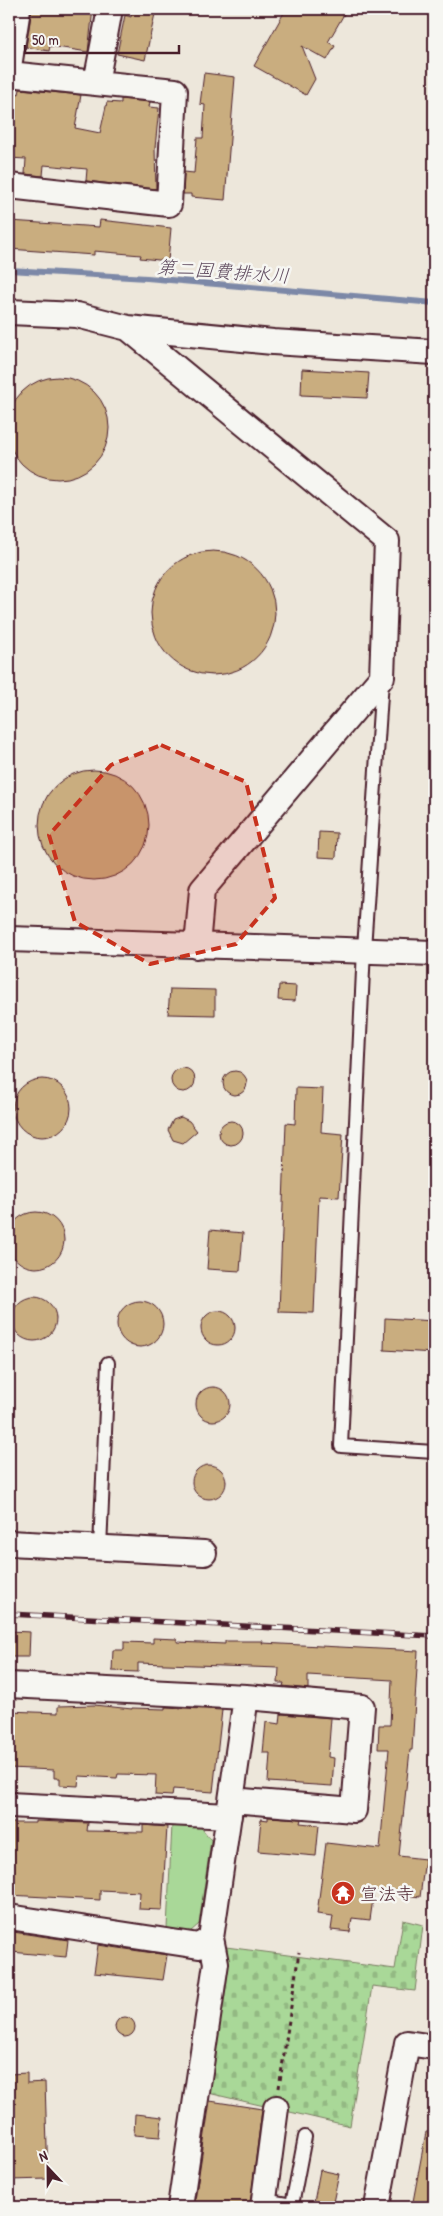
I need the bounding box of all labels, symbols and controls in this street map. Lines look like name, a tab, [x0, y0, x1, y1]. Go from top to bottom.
scale bar	[25, 22, 179, 54]
text: 50 m	[32, 29, 59, 50]
water label: 第二国費排水川	[156, 253, 290, 289]
temple icon: 宣法寺	[330, 1880, 356, 1906]
place label: 宣法寺	[360, 1881, 414, 1906]
north arrow	[22, 2144, 72, 2194]
text: N	[36, 2145, 50, 2166]

